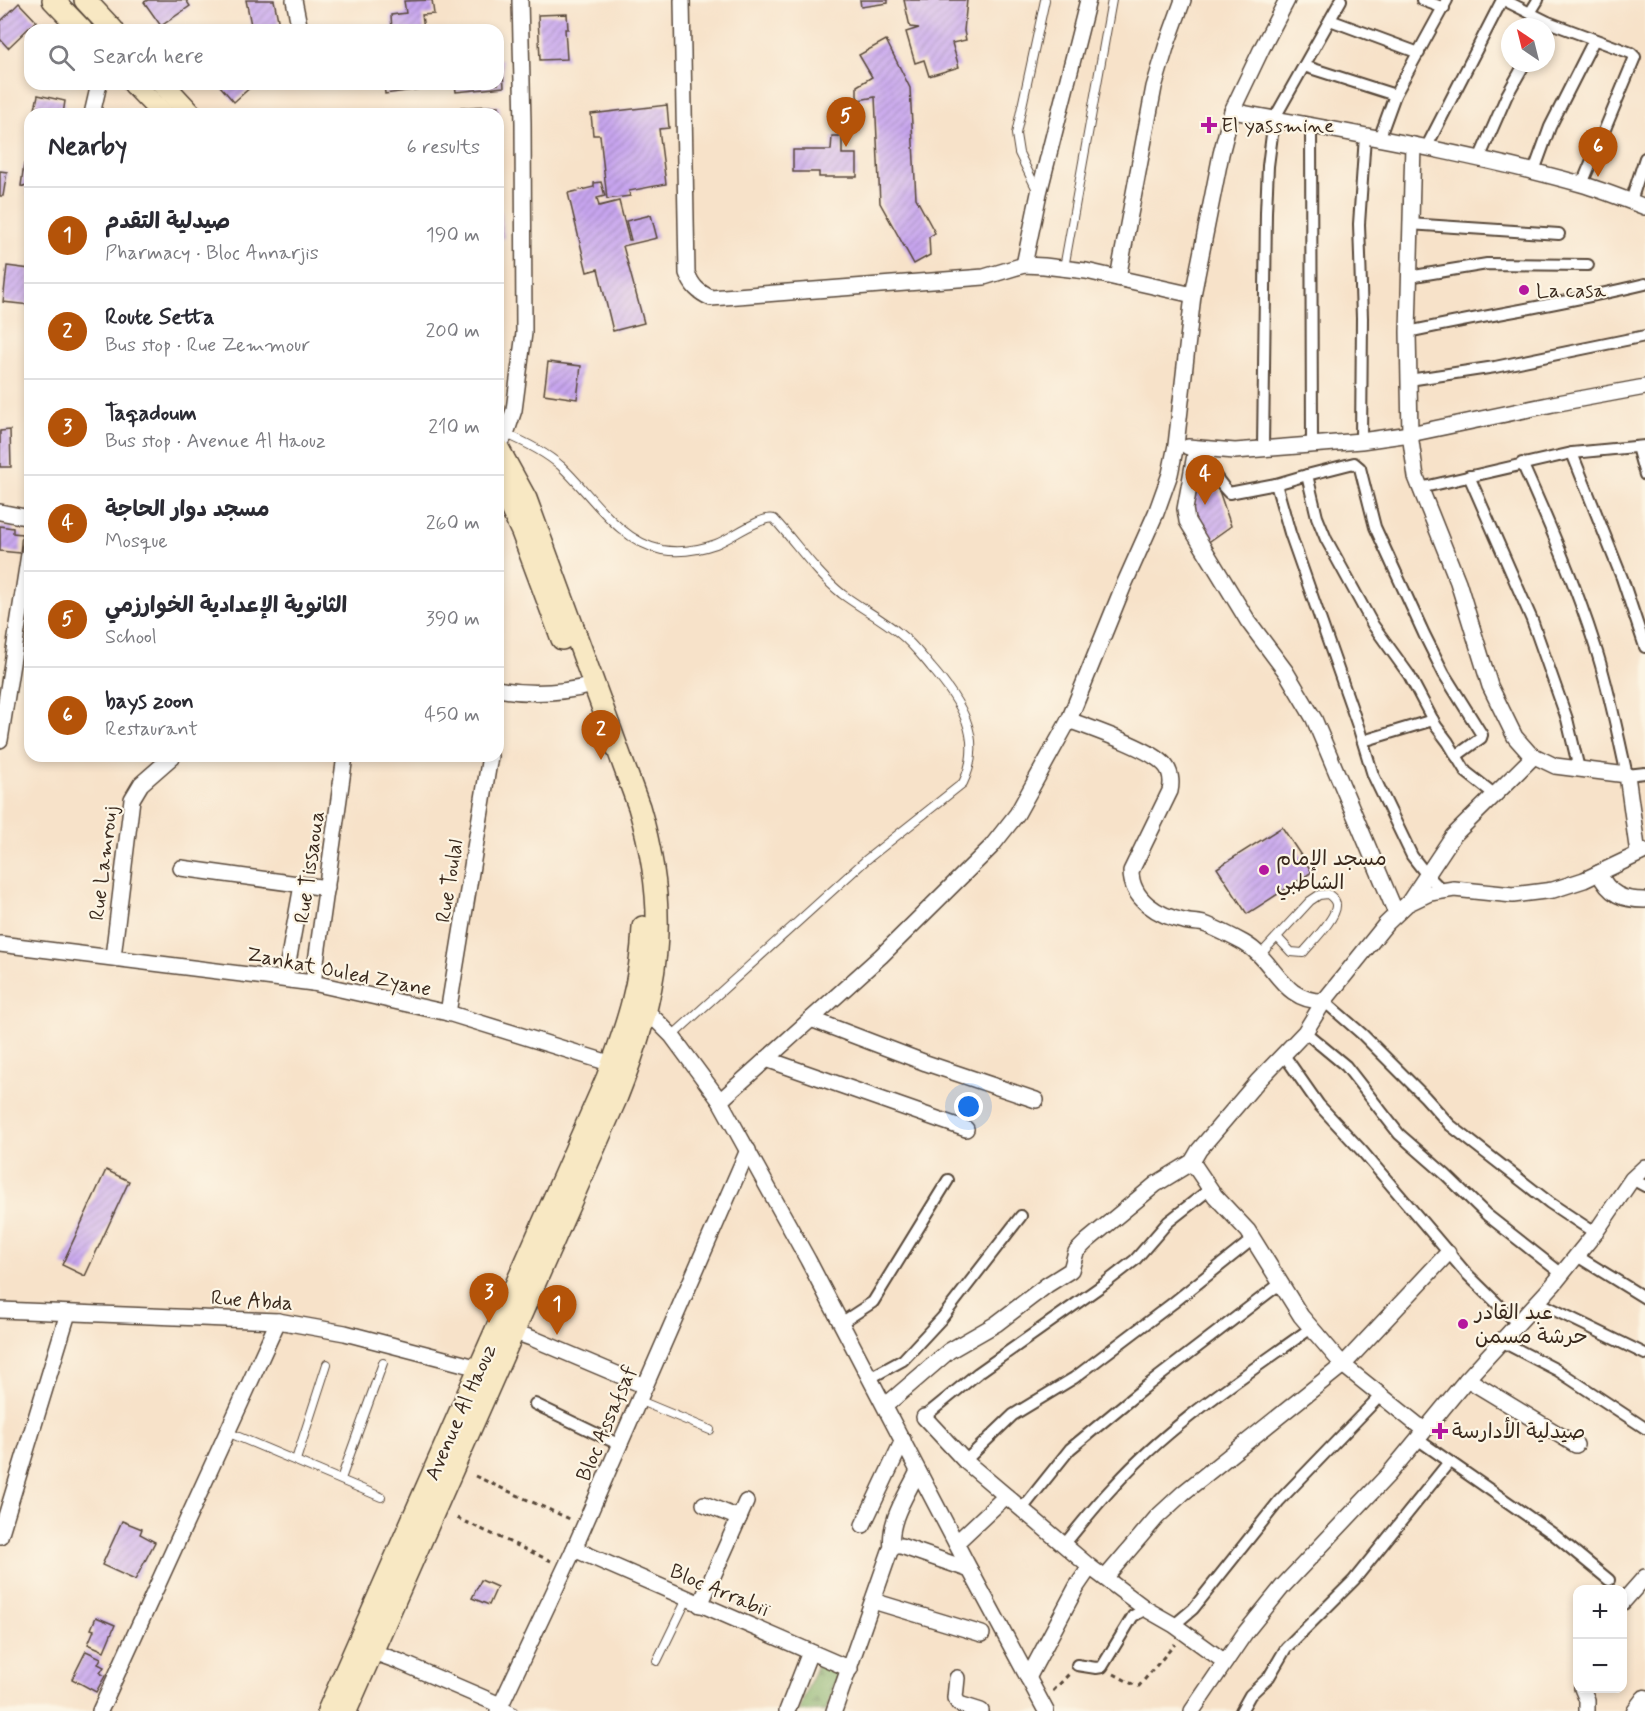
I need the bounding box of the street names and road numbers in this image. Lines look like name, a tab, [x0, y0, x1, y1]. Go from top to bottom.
street label: Rue Lamrouj	[83, 804, 125, 922]
street label: Rue Tissaoua	[288, 809, 332, 925]
street label: Rue Toulal	[430, 838, 470, 925]
street label: Zankat Ouled Zyane	[244, 940, 434, 1004]
street label: Rue Abda	[210, 1284, 294, 1318]
street label: Avenue Al Haouz	[418, 1340, 503, 1485]
street label: Bloc Assafsaf	[570, 1361, 644, 1486]
street label: Bloc Arrabiï	[665, 1557, 774, 1625]

